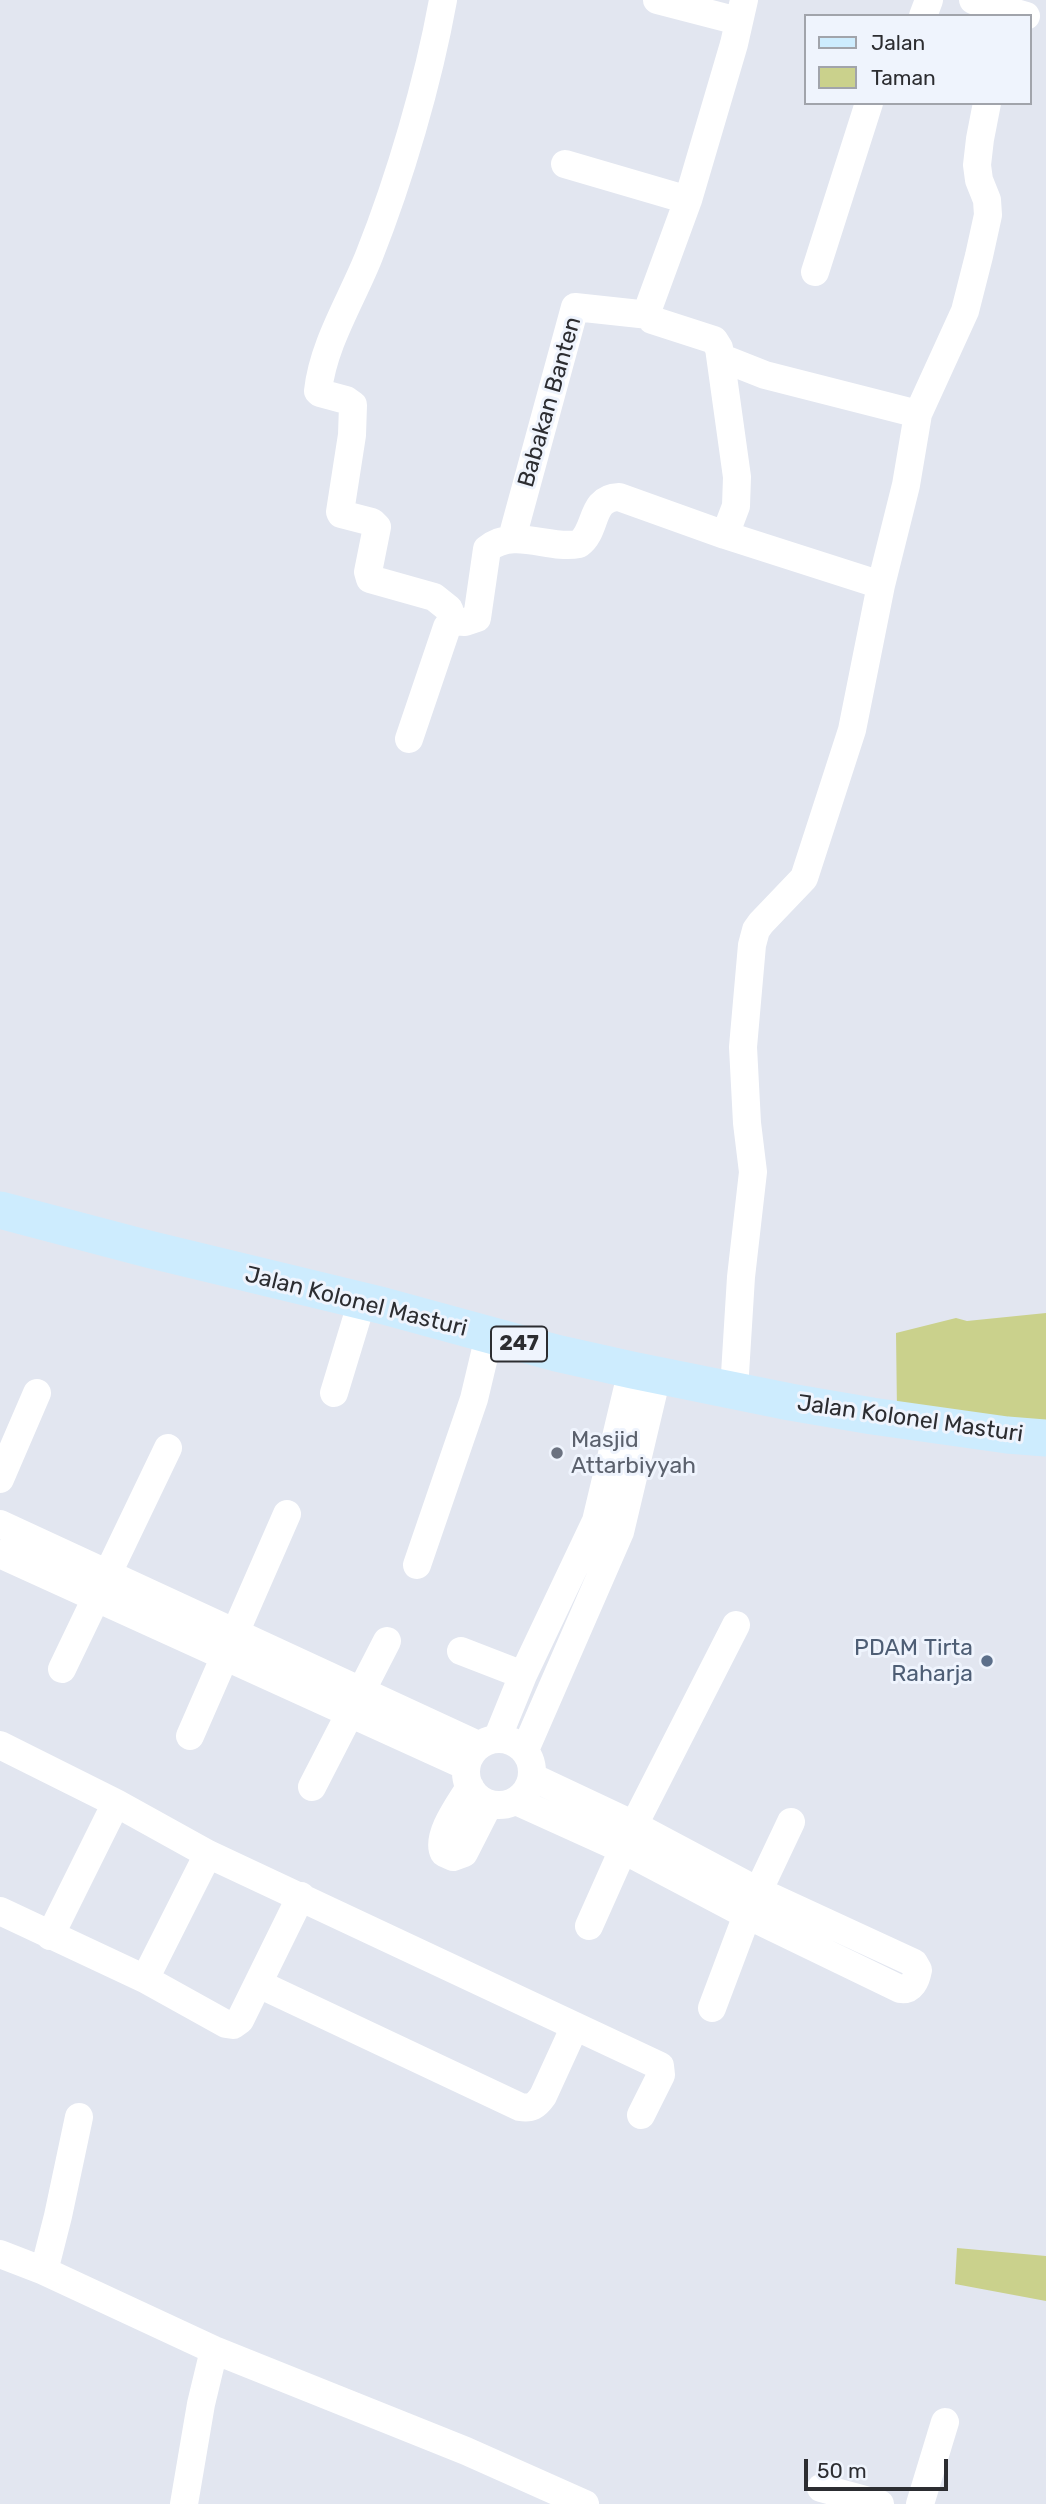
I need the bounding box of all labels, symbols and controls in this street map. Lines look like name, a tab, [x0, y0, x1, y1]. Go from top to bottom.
legend	[804, 14, 1032, 105]
text: Jalan	[871, 30, 925, 55]
text: Taman	[871, 65, 936, 90]
street label: Babakan Banten	[512, 314, 588, 490]
street label: Jalan Kolonel Masturi	[242, 1261, 470, 1343]
road number: 247	[491, 1326, 547, 1362]
street label: Jalan Kolonel Masturi	[795, 1389, 1025, 1449]
place label: Masjid Attarbiyyah	[571, 1426, 696, 1480]
marker: Masjid Attarbiyyah	[549, 1445, 565, 1461]
place label: PDAM Tirta Raharja	[854, 1634, 973, 1688]
marker: PDAM Tirta Raharja	[979, 1653, 995, 1669]
scale bar	[808, 2444, 951, 2488]
text: 50 m	[817, 2458, 867, 2483]

